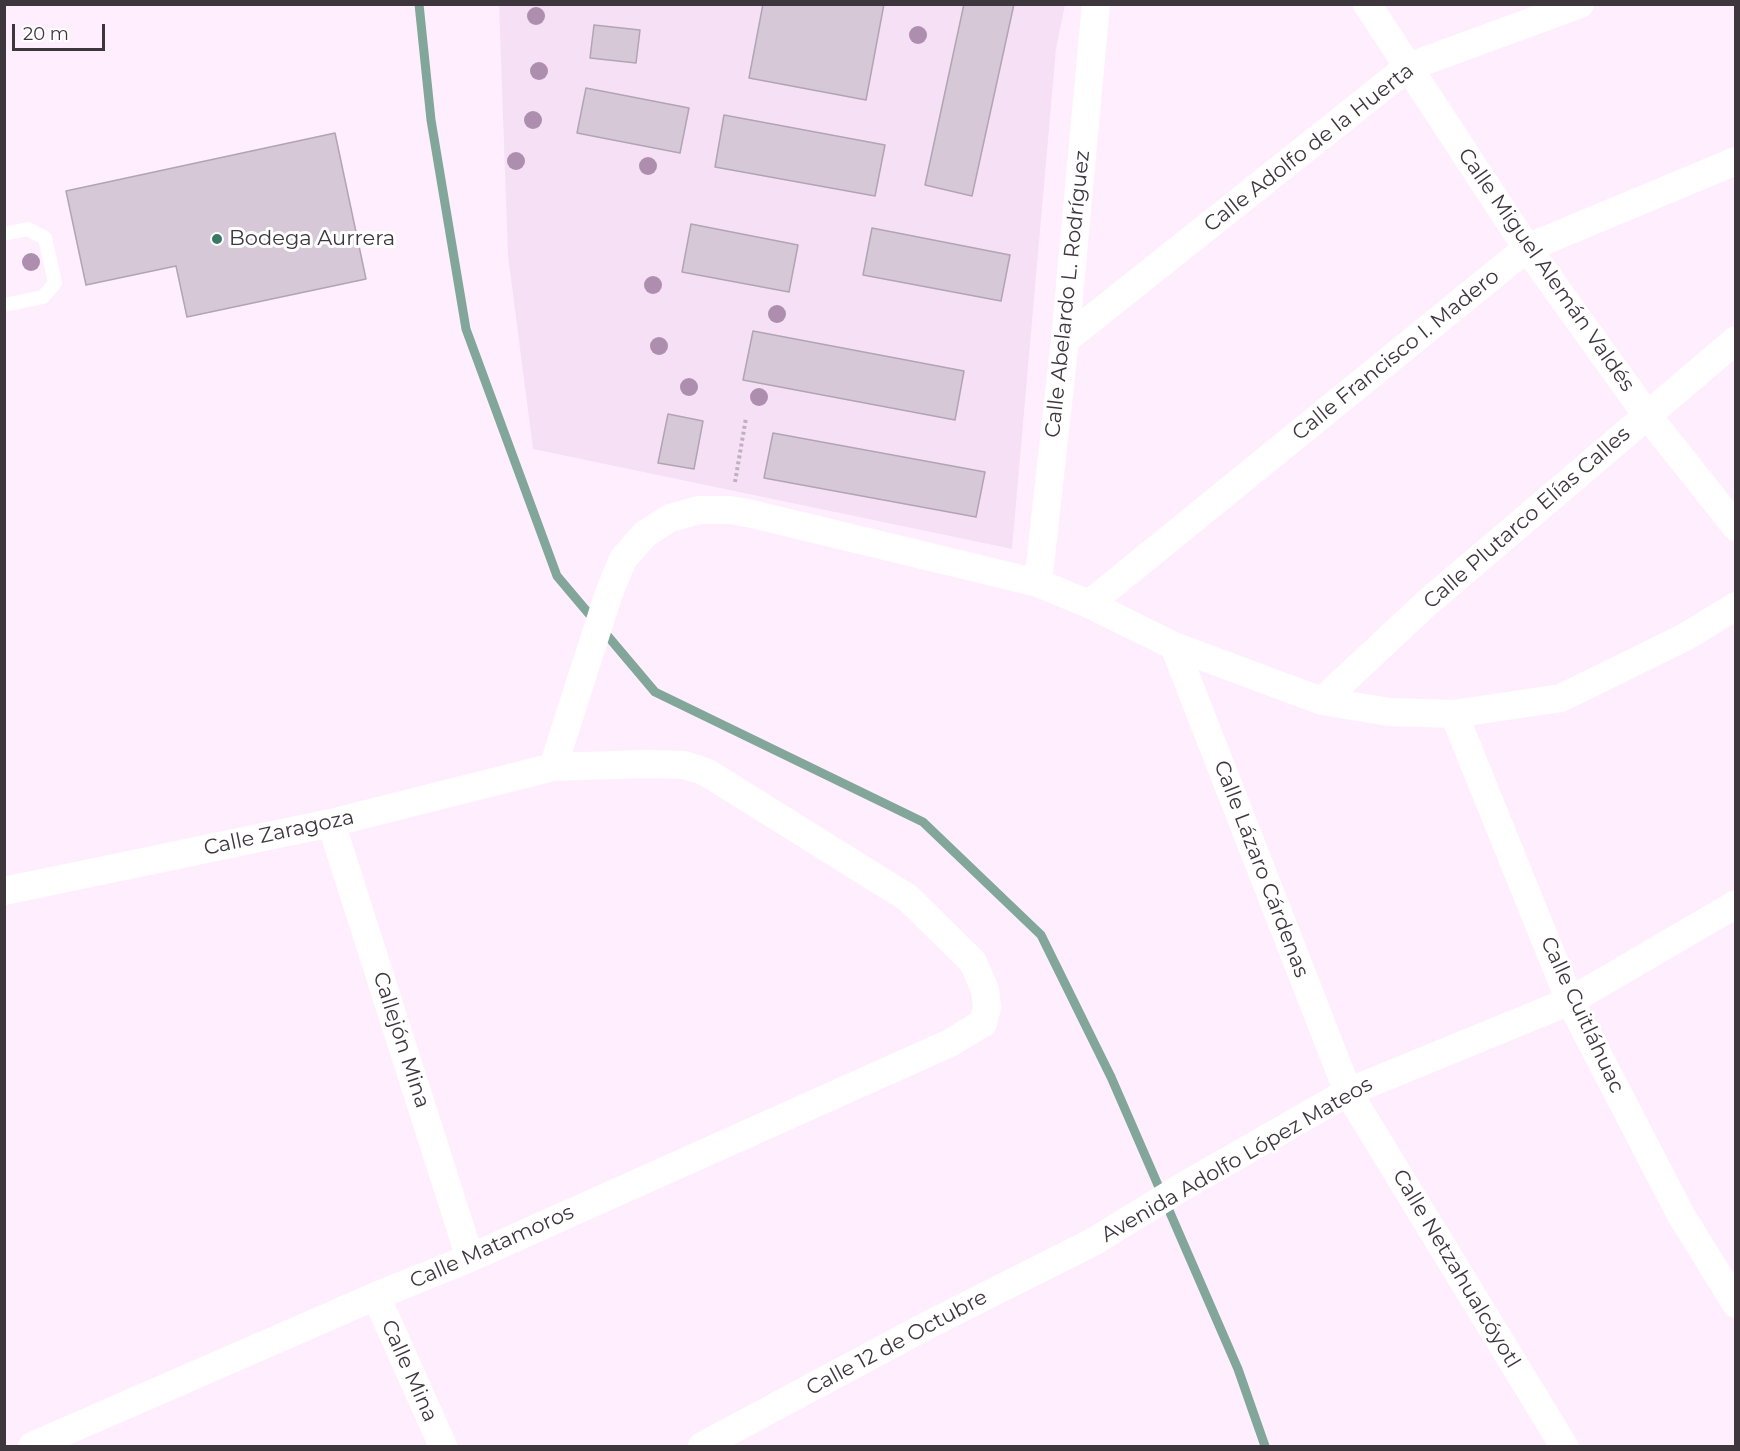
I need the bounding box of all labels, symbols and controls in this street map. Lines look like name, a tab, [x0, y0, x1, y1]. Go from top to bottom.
scale bar	[15, 12, 108, 50]
text: 20 m	[23, 23, 69, 45]
street label: Calle Adolfo de la Huerta	[1199, 58, 1419, 238]
street label: Calle Miguel Alemán Valdés	[1452, 144, 1640, 396]
street label: Calle Abelardo L. Rodríguez	[1040, 149, 1096, 439]
place label: Bodega Aurrera	[229, 226, 395, 252]
marker: Bodega Aurrera	[210, 232, 224, 246]
street label: Calle Francisco I. Madero	[1288, 264, 1504, 446]
street label: Calle Plutarco Elías Calles	[1419, 421, 1635, 615]
street label: Calle Lázaro Cárdenas	[1208, 757, 1314, 981]
street label: Calle Zaragoza	[202, 805, 356, 861]
street label: Calle Cuitláhuac	[1535, 933, 1629, 1097]
street label: Callejón Mina	[367, 969, 435, 1111]
street label: Avenida Adolfo López Mateos	[1097, 1072, 1377, 1248]
street label: Calle Netzahualcóyotl	[1387, 1165, 1525, 1373]
street label: Calle Matamoros	[406, 1200, 578, 1294]
street label: Calle 12 de Octubre	[802, 1285, 992, 1401]
street label: Calle Mina	[375, 1316, 443, 1426]

